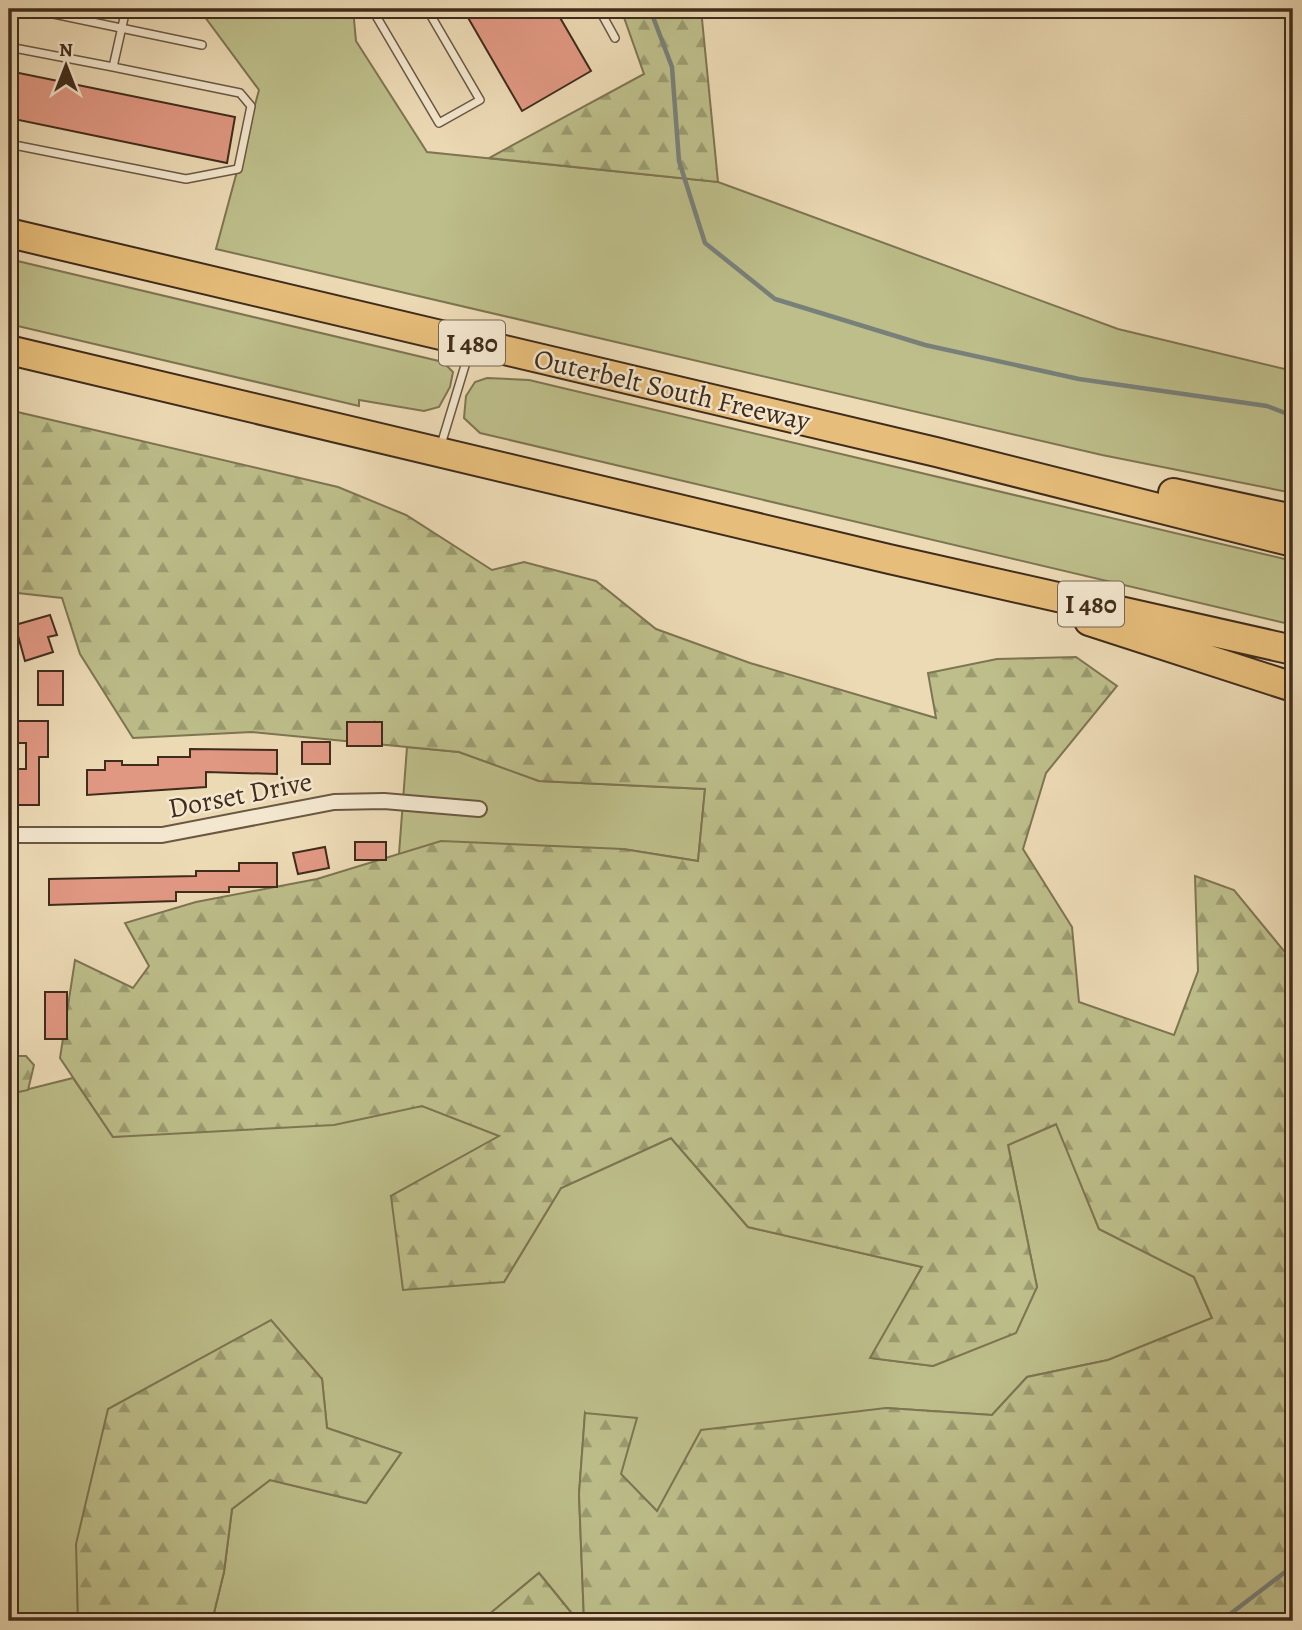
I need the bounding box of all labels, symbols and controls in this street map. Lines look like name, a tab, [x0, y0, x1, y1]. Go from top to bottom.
north arrow	[32, 32, 102, 102]
text: N	[59, 37, 73, 63]
road number: I 480	[439, 320, 505, 366]
street label: Outerbelt South Freeway	[530, 340, 814, 440]
road number: I 480	[1058, 582, 1124, 626]
street label: Dorset Drive	[165, 762, 315, 828]

